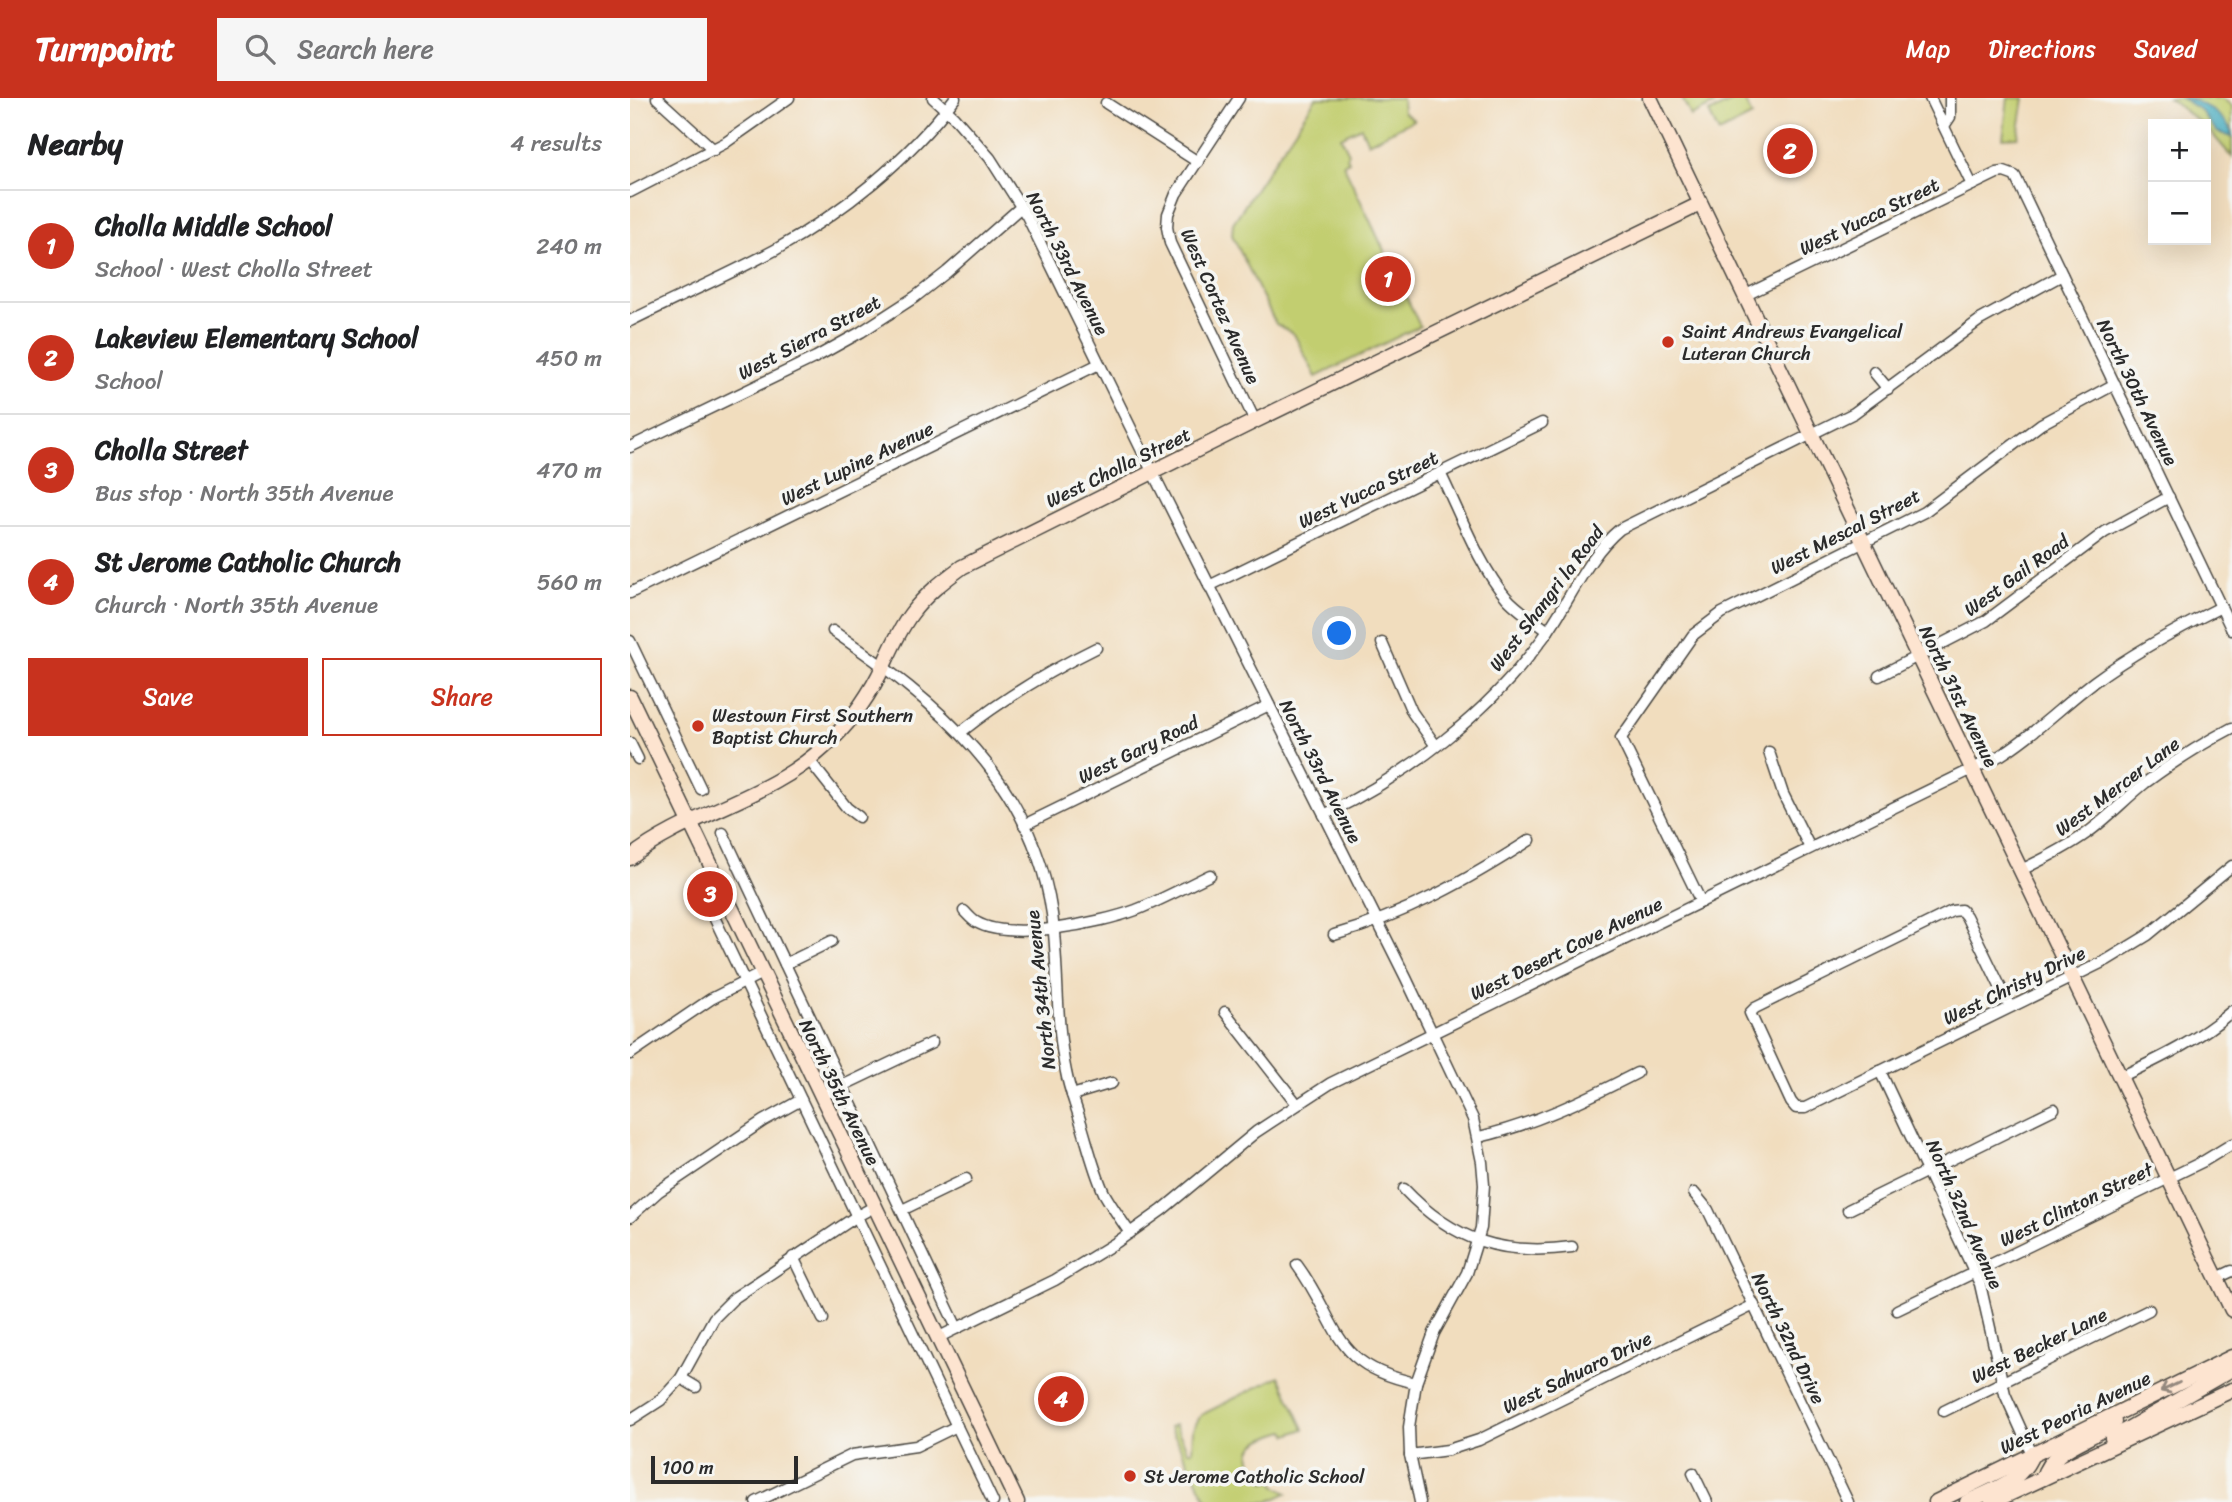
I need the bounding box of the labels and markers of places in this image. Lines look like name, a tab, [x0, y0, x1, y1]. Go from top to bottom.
pin: 2	[1767, 125, 1813, 177]
pin: 1	[1365, 253, 1411, 305]
place label: Saint Andrews Evangelical Luteran Church	[1682, 315, 1903, 370]
marker: Saint Andrews Evangelical Luteran Church	[1660, 334, 1676, 350]
place label: Westown First Southern Baptist Church	[712, 699, 913, 754]
marker: Westown First Southern Baptist Church	[690, 718, 706, 734]
pin: 3	[687, 868, 733, 920]
pin: 4	[1038, 1373, 1084, 1425]
place label: St Jerome Catholic School	[1144, 1460, 1365, 1493]
marker: St Jerome Catholic School	[1122, 1468, 1138, 1484]

